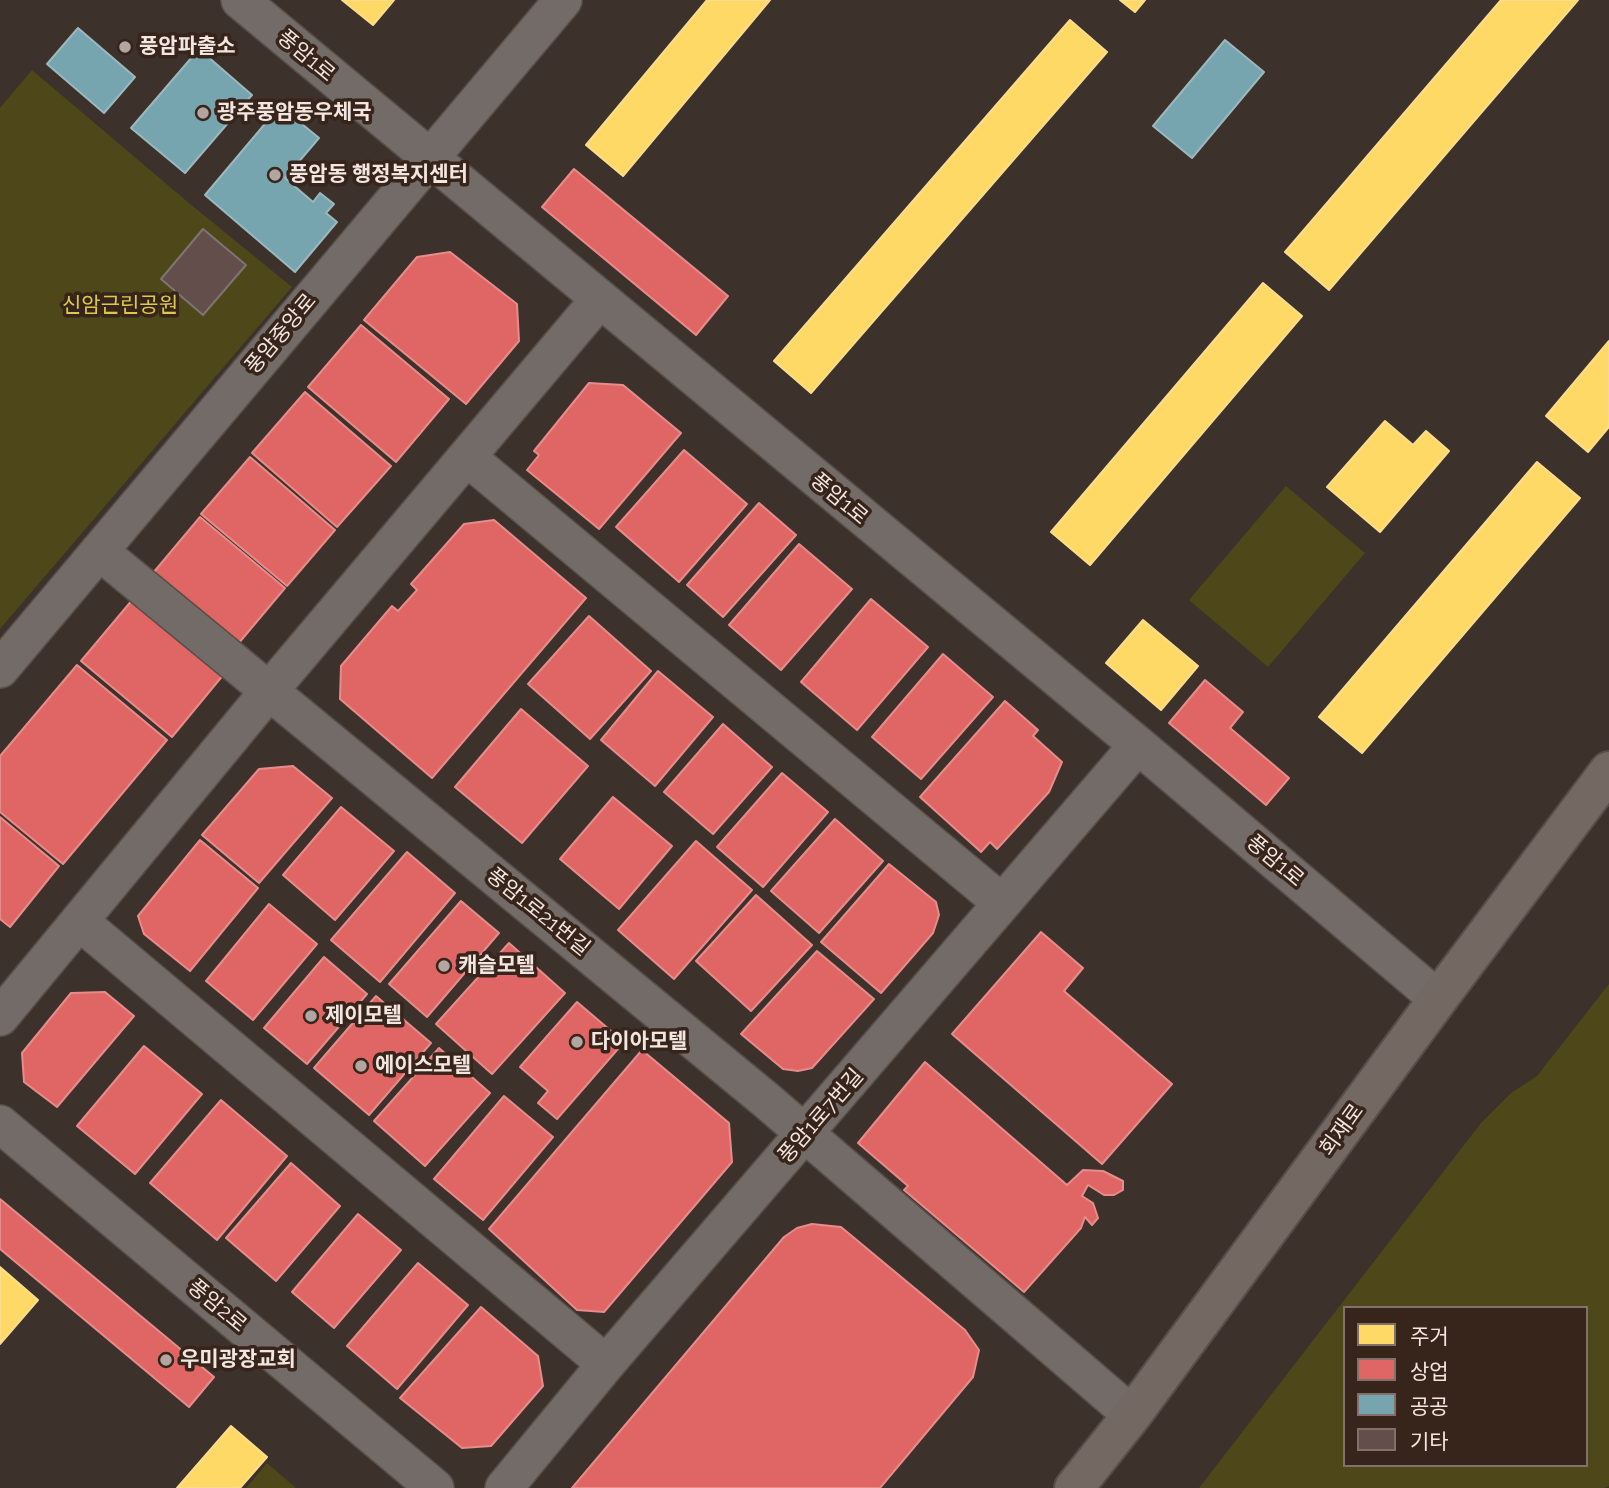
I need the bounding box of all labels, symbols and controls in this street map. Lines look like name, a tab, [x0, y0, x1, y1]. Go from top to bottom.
street label: 풍암1로	[272, 25, 340, 87]
place label: 풍암파출소	[139, 34, 236, 60]
marker: 풍암파출소	[117, 39, 133, 55]
place label: 광주풍암동우체국	[217, 100, 372, 126]
marker: 광주풍암동우체국	[195, 105, 211, 121]
place label: 풍암동 행정복지센터	[289, 162, 468, 188]
marker: 풍암동 행정복지센터	[267, 167, 283, 183]
street label: 풍암중앙로	[240, 289, 322, 379]
park label: 신암근린공원	[62, 293, 178, 319]
street label: 풍암1로	[805, 468, 873, 530]
street label: 풍암1로	[1241, 830, 1309, 892]
street label: 풍암1로21번길	[481, 863, 595, 961]
place label: 캐슬모텔	[458, 953, 535, 979]
marker: 캐슬모텔	[436, 958, 452, 974]
place label: 제이모텔	[325, 1003, 402, 1029]
marker: 제이모텔	[303, 1008, 319, 1024]
place label: 다이아모텔	[591, 1029, 688, 1055]
marker: 다이아모텔	[569, 1034, 585, 1050]
place label: 에이스모텔	[375, 1053, 472, 1079]
marker: 에이스모텔	[353, 1058, 369, 1074]
street label: 풍암1로7번길	[773, 1064, 869, 1168]
street label: 회재로	[1315, 1099, 1369, 1161]
street label: 풍암2로	[183, 1274, 251, 1338]
legend	[1343, 1306, 1588, 1467]
text: 주거	[1410, 1324, 1449, 1349]
place label: 우미광장교회	[180, 1347, 296, 1373]
marker: 우미광장교회	[158, 1352, 174, 1368]
text: 상업	[1410, 1359, 1449, 1384]
text: 공공	[1410, 1394, 1449, 1419]
text: 기타	[1410, 1429, 1449, 1454]

